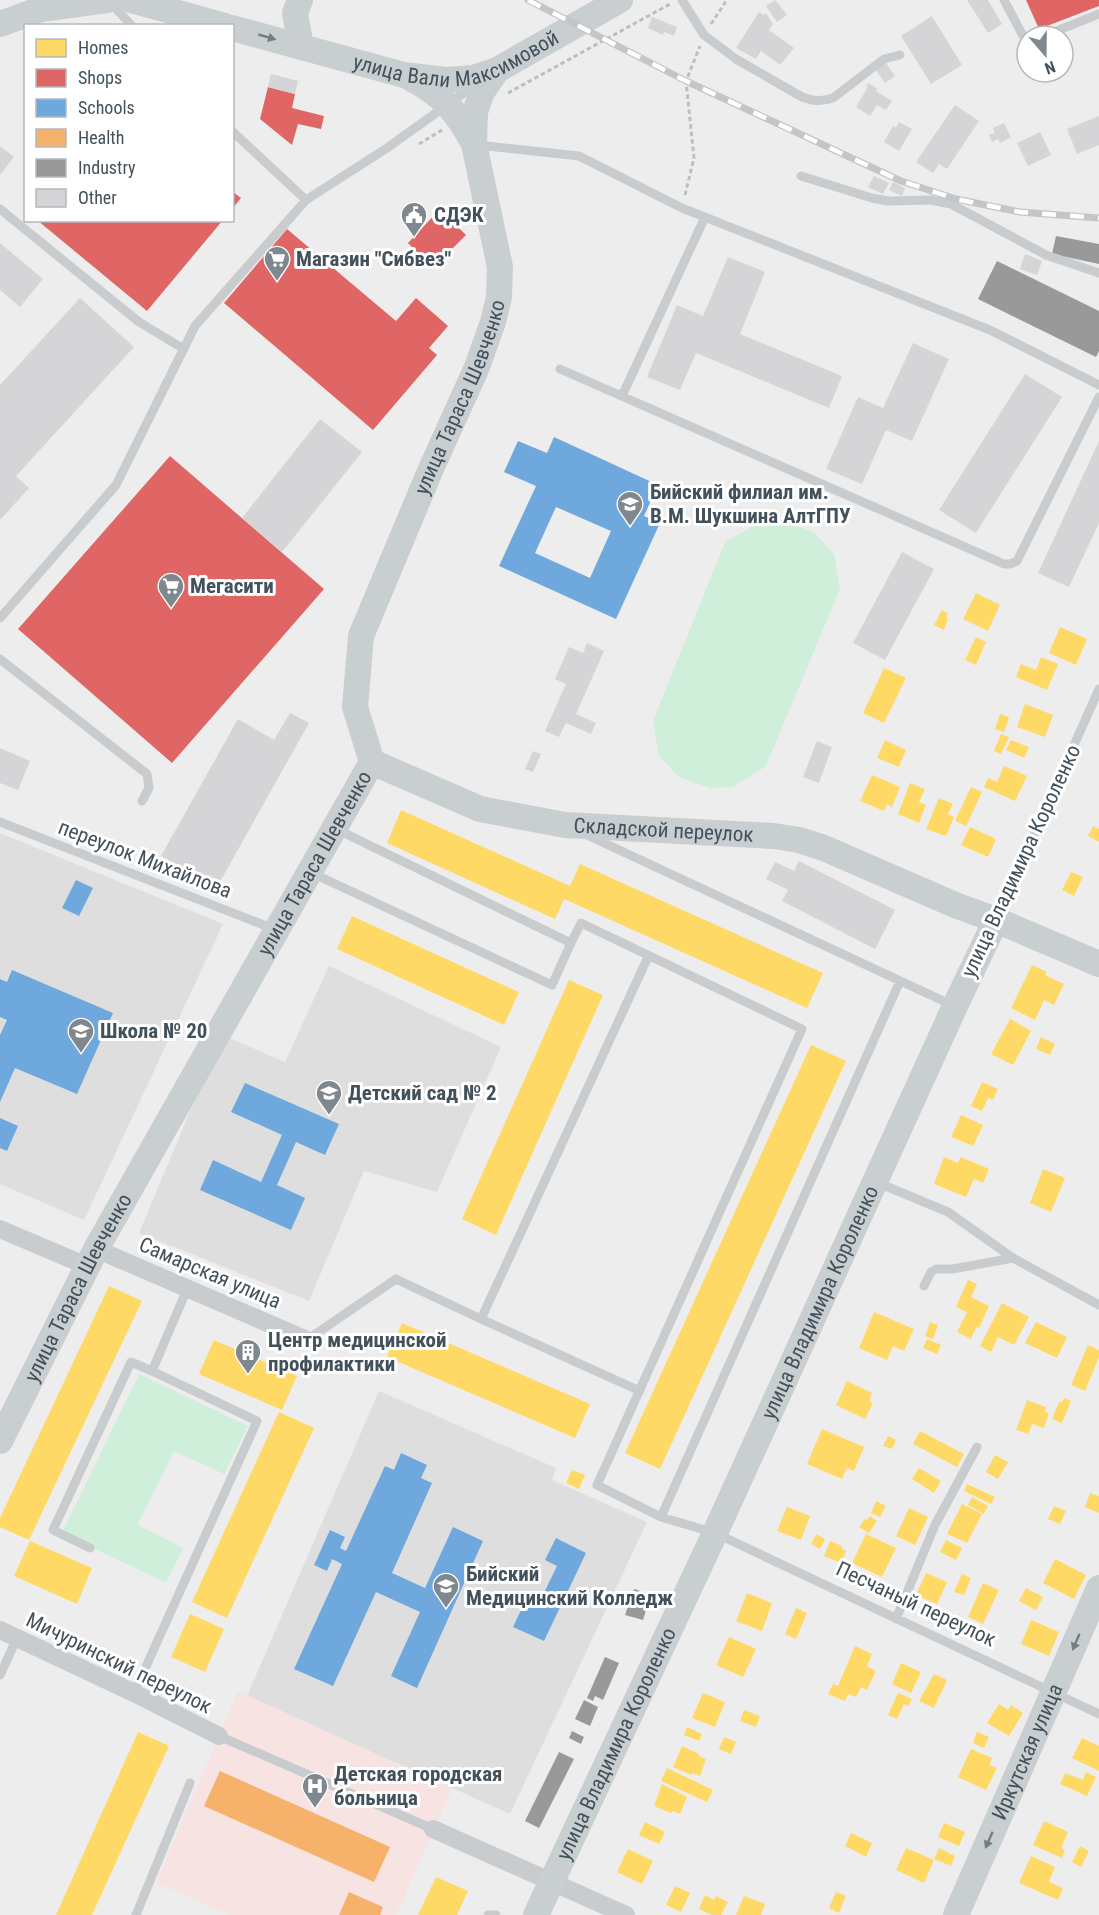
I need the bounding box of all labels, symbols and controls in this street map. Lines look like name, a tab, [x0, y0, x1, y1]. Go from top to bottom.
legend	[24, 24, 234, 222]
north arrow	[1015, 24, 1075, 84]
street label: улица Вали Максимовой	[351, 26, 563, 92]
one-way arrow	[258, 33, 276, 42]
text: Homes	[78, 37, 128, 58]
text: N	[1042, 57, 1058, 78]
text: Shops	[78, 67, 122, 88]
text: Schools	[78, 97, 135, 118]
text: Health	[78, 127, 124, 148]
text: Industry	[78, 157, 136, 178]
text: Other	[78, 187, 117, 208]
public building icon: СДЭК	[399, 200, 429, 238]
place label: СДЭК	[434, 203, 484, 227]
supermarket icon: Магазин "Сибвез"	[262, 244, 292, 282]
place label: Магазин "Сибвез"	[296, 247, 451, 271]
street label: улица Тараса Шевченко	[409, 297, 510, 498]
place label: Бийский филиал им. В.М. Шукшина АлтГПУ	[650, 480, 851, 528]
school or university icon: Бийский филиал им. В.М. Шукшина АлтГПУ	[615, 489, 645, 527]
supermarket icon: Мегасити	[156, 571, 186, 609]
place label: Мегасити	[190, 574, 274, 598]
street label: улица Владимира Короленко	[957, 741, 1085, 981]
street label: улица Тараса Шевченко	[253, 767, 376, 960]
street label: Складской переулок	[573, 813, 754, 847]
street label: переулок Михайлова	[55, 815, 235, 903]
school or university icon: Школа № 20	[66, 1016, 96, 1054]
place label: Школа № 20	[100, 1019, 207, 1043]
school or university icon: Детский сад № 2	[314, 1078, 344, 1116]
place label: Детский сад № 2	[348, 1081, 497, 1105]
street label: улица Владимира Короленко	[756, 1182, 883, 1423]
street label: улица Тараса Шевченко	[20, 1189, 137, 1386]
street label: Самарская улица	[136, 1232, 284, 1314]
place label: Центр медицинской профилактики	[268, 1328, 446, 1376]
building icon: Центр медицинской профилактики	[233, 1337, 263, 1375]
street label: Песчаный переулок	[832, 1556, 1000, 1652]
place label: Бийский Медицинский Колледж	[466, 1562, 673, 1610]
school or university icon: Бийский Медицинский Колледж	[431, 1571, 461, 1609]
street label: Мичуринский переулок	[22, 1608, 216, 1718]
street label: улица Владимира Короленко	[551, 1624, 681, 1864]
one-way arrow	[1071, 1634, 1081, 1652]
street label: Иркутская улица	[987, 1680, 1068, 1824]
place label: Детская городская больница	[334, 1762, 502, 1810]
hospital icon: Детская городская больница	[300, 1771, 330, 1809]
one-way arrow	[984, 1831, 993, 1849]

